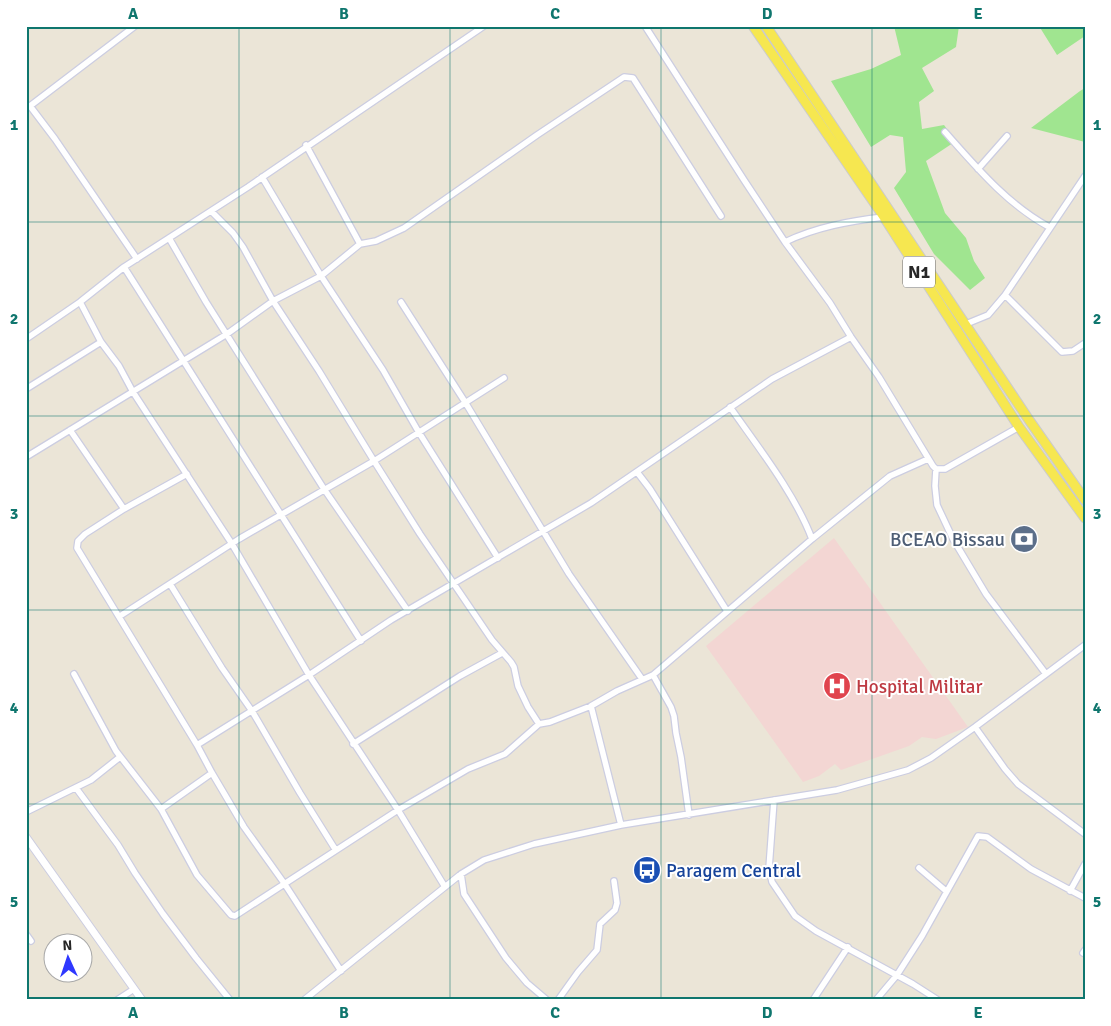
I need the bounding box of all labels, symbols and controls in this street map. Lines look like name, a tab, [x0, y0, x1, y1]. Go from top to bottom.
text: A	[128, 4, 139, 24]
text: B	[339, 4, 349, 24]
text: C	[550, 4, 560, 24]
text: D	[762, 4, 773, 24]
text: E	[973, 4, 983, 24]
text: 1	[10, 115, 19, 135]
text: 1	[1093, 115, 1102, 135]
road number: N1	[903, 256, 935, 288]
text: 2	[10, 309, 18, 329]
text: 2	[1093, 309, 1101, 329]
text: 3	[10, 504, 18, 524]
text: 3	[1093, 504, 1101, 524]
bank icon: BCEAO Bissau	[1009, 524, 1039, 554]
place label: BCEAO Bissau	[890, 528, 1005, 552]
hospital icon: Hospital Militar	[822, 671, 852, 701]
place label: Hospital Militar	[856, 675, 982, 699]
text: 4	[10, 698, 19, 718]
text: 4	[1093, 698, 1102, 718]
bus stop icon: Paragem Central	[632, 855, 662, 885]
place label: Paragem Central	[666, 859, 801, 883]
text: 5	[10, 892, 18, 912]
text: 5	[1093, 892, 1101, 912]
north arrow	[42, 934, 92, 984]
text: N	[62, 937, 73, 954]
text: A	[128, 1003, 139, 1023]
text: B	[339, 1003, 349, 1023]
text: C	[550, 1003, 560, 1023]
text: D	[762, 1003, 773, 1023]
text: E	[973, 1003, 983, 1023]

